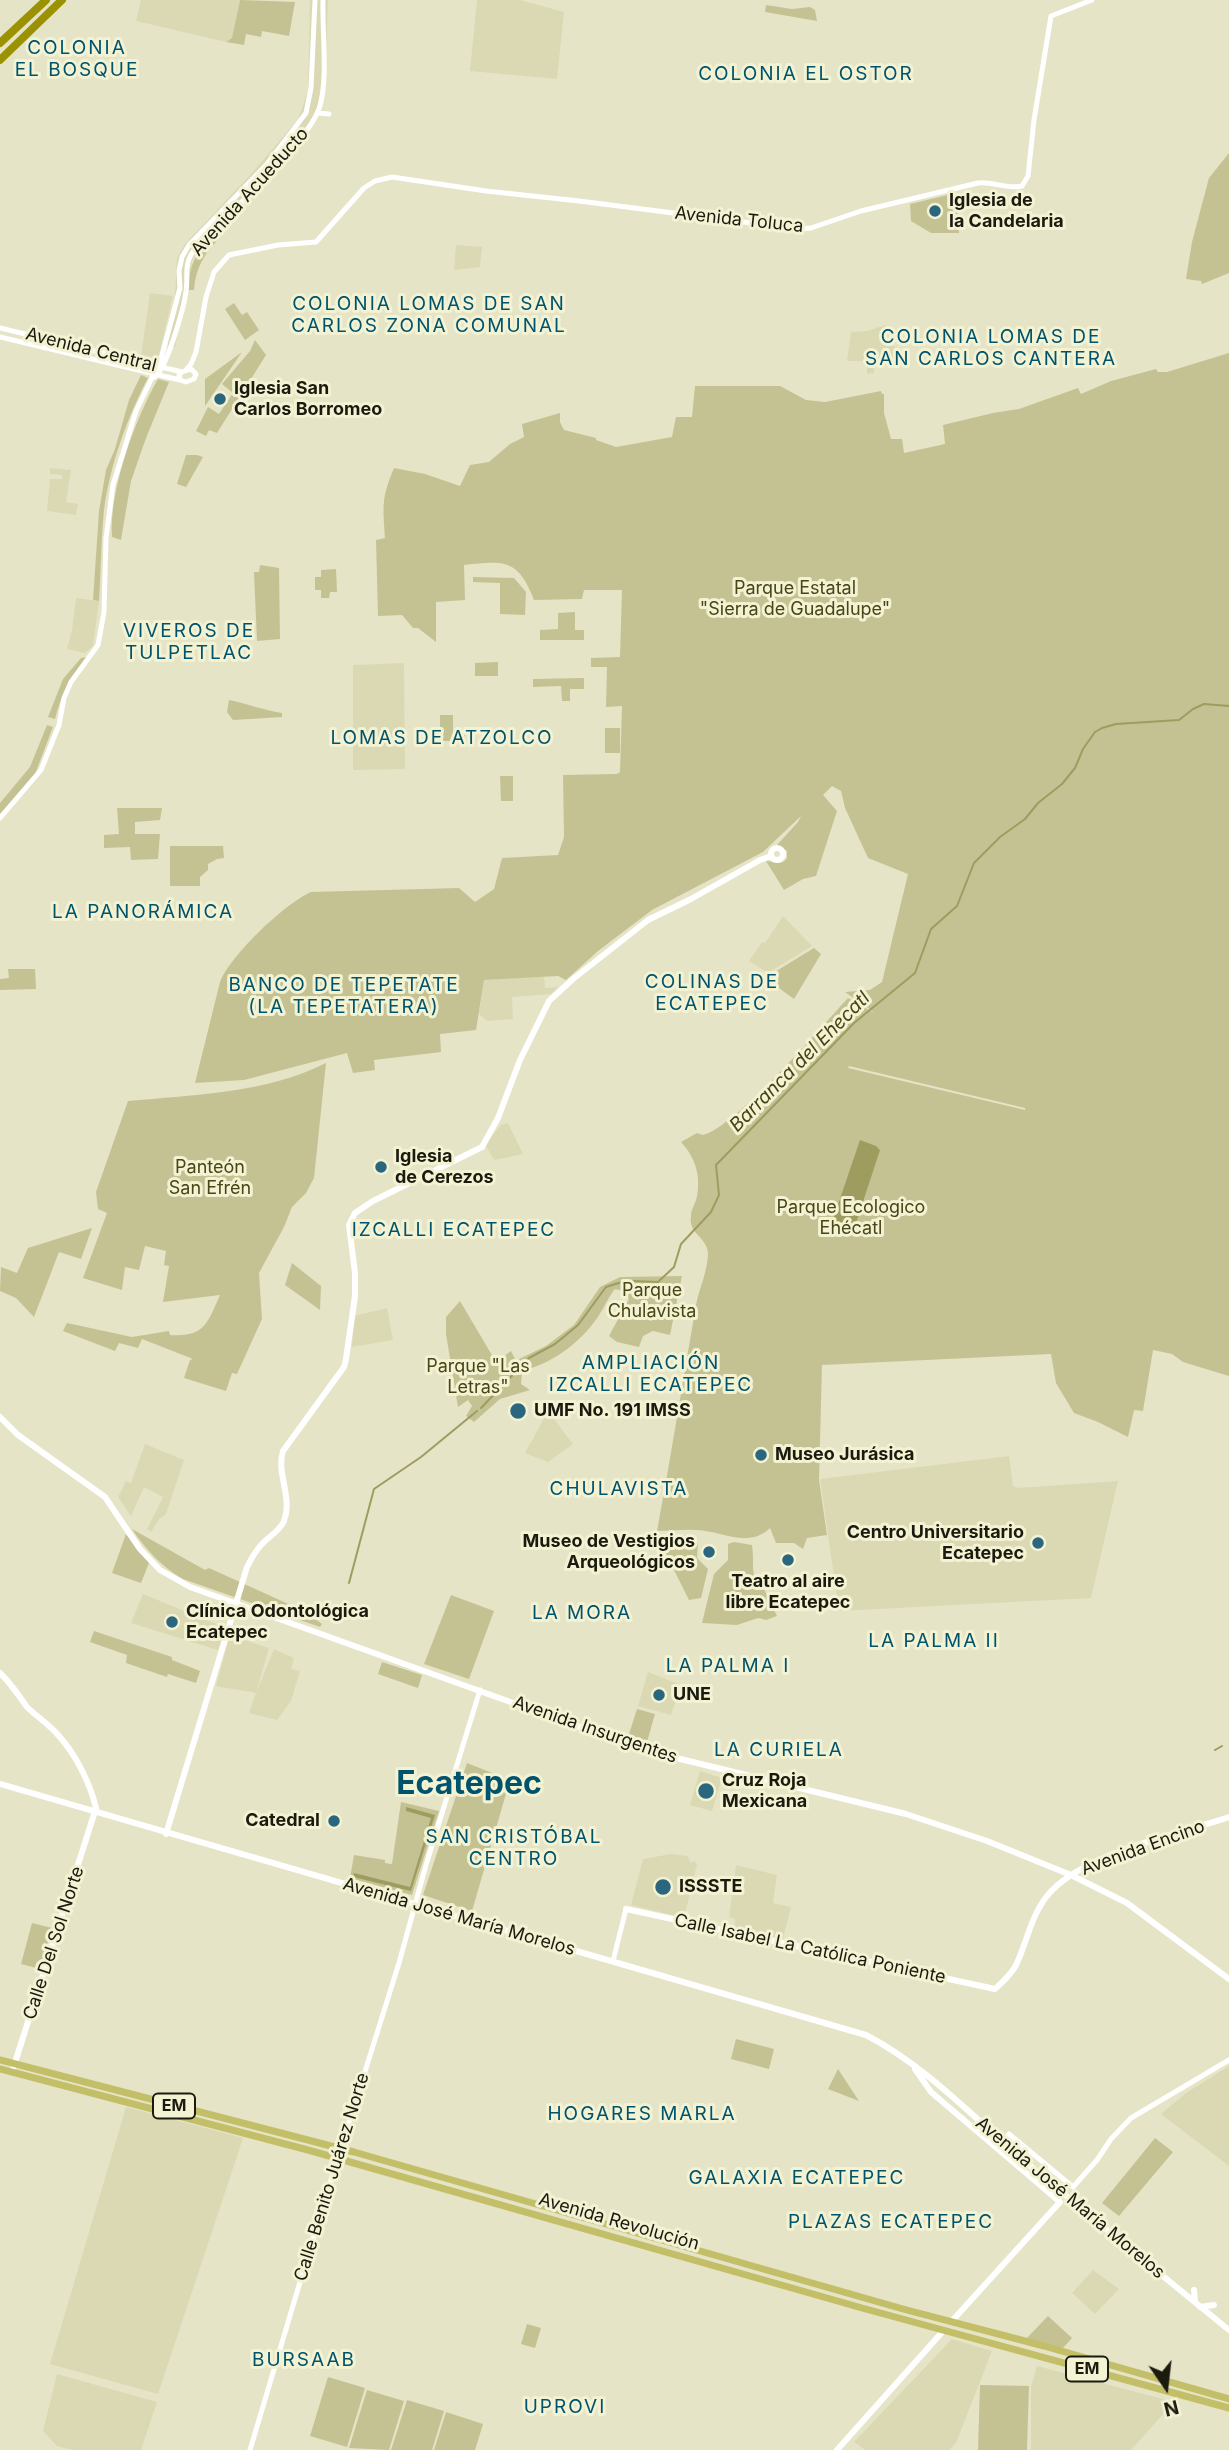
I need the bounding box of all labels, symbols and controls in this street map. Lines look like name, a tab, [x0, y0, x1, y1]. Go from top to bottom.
district label: COLONIA EL BOSQUE	[16, 37, 138, 81]
district label: COLONIA EL OSTOR	[700, 63, 912, 85]
street label: Avenida Acueducto	[187, 123, 313, 261]
place label: Iglesia de la Candelaria	[949, 190, 1064, 232]
street label: Avenida Toluca	[674, 203, 804, 237]
marker: Iglesia de la Candelaria	[927, 203, 943, 219]
district label: COLONIA LOMAS DE SAN CARLOS ZONA COMUNAL	[294, 293, 564, 337]
street label: Avenida Central	[23, 323, 159, 377]
district label: COLONIA LOMAS DE SAN CARLOS CANTERA	[867, 326, 1115, 370]
place label: Iglesia San Carlos Borromeo	[234, 378, 382, 420]
marker: Iglesia San Carlos Borromeo	[212, 391, 228, 407]
park label: Parque Estatal "Sierra de Guadalupe"	[700, 578, 890, 620]
district label: VIVEROS DE TULPETLAC	[124, 620, 254, 664]
district label: LOMAS DE ATZOLCO	[332, 727, 552, 749]
district label: LA PANORÁMICA	[54, 901, 232, 923]
district label: COLINAS DE ECATEPEC	[646, 971, 778, 1015]
district label: BANCO DE TEPETATE (LA TEPETATERA)	[231, 974, 457, 1018]
water label: Barranca del Ehecatl	[725, 987, 875, 1137]
place label: Iglesia de Cerezos	[395, 1146, 494, 1188]
park label: Panteón San Efrén	[169, 1157, 251, 1200]
marker: Iglesia de Cerezos	[373, 1159, 389, 1175]
park label: Parque Ecologico Ehécatl	[777, 1197, 925, 1240]
district label: IZCALLI ECATEPEC	[354, 1219, 554, 1241]
park label: Parque Chulavista	[608, 1280, 696, 1322]
district label: AMPLIACIÓN IZCALLI ECATEPEC	[551, 1352, 751, 1396]
park label: Parque "Las Letras"	[426, 1356, 530, 1398]
place label: UMF No. 191 IMSS	[534, 1400, 691, 1422]
marker: UMF No. 191 IMSS	[508, 1401, 528, 1421]
place label: Museo Jurásica	[775, 1444, 915, 1466]
marker: Museo Jurásica	[753, 1447, 769, 1463]
district label: CHULAVISTA	[551, 1478, 687, 1500]
place label: Centro Universitario Ecatepec	[847, 1522, 1024, 1564]
place label: Museo de Vestigios Arqueológicos	[523, 1531, 695, 1574]
marker: Centro Universitario Ecatepec	[1030, 1535, 1046, 1551]
marker: Museo de Vestigios Arqueológicos	[701, 1544, 717, 1560]
marker: Teatro al aire libre Ecatepec	[780, 1552, 796, 1568]
place label: Teatro al aire libre Ecatepec	[726, 1571, 850, 1614]
place label: Clínica Odontológica Ecatepec	[186, 1601, 369, 1644]
district label: LA MORA	[533, 1602, 631, 1624]
marker: Clínica Odontológica Ecatepec	[164, 1614, 180, 1630]
district label: LA PALMA II	[870, 1630, 998, 1652]
district label: LA PALMA I	[667, 1655, 789, 1677]
place label: UNE	[673, 1684, 711, 1706]
marker: UNE	[651, 1687, 667, 1703]
street label: Avenida Insurgentes	[510, 1692, 680, 1768]
district label: LA CURIELA	[715, 1739, 843, 1761]
district label: Ecatepec	[396, 1765, 542, 1803]
place label: Cruz Roja Mexicana	[722, 1770, 807, 1812]
marker: Cruz Roja Mexicana	[696, 1781, 716, 1801]
place label: Catedral	[245, 1810, 320, 1832]
marker: Catedral	[326, 1813, 342, 1829]
street label: Avenida Encino	[1078, 1816, 1208, 1880]
district label: SAN CRISTÓBAL CENTRO	[427, 1826, 601, 1870]
street label: Calle Del Sol Norte	[19, 1864, 89, 2022]
street label: Avenida José María Morelos	[340, 1873, 578, 1961]
place label: ISSSTE	[679, 1876, 742, 1898]
marker: ISSSTE	[653, 1877, 673, 1897]
street label: Calle Isabel La Católica Poniente	[672, 1910, 948, 1988]
street label: Calle Benito Juárez Norte	[290, 2070, 374, 2284]
road number: EM	[153, 2094, 195, 2118]
district label: HOGARES MARLA	[549, 2103, 735, 2125]
street label: Avenida José María Morelos	[971, 2112, 1169, 2284]
district label: GALAXIA ECATEPEC	[691, 2167, 903, 2189]
street label: Avenida Revolución	[536, 2189, 702, 2255]
district label: PLAZAS ECATEPEC	[790, 2211, 992, 2233]
district label: BURSAAB	[253, 2349, 355, 2371]
north arrow	[1131, 2352, 1201, 2422]
road number: EM	[1066, 2356, 1108, 2382]
text: N	[1161, 2395, 1181, 2421]
district label: UPROVI	[524, 2396, 606, 2418]

